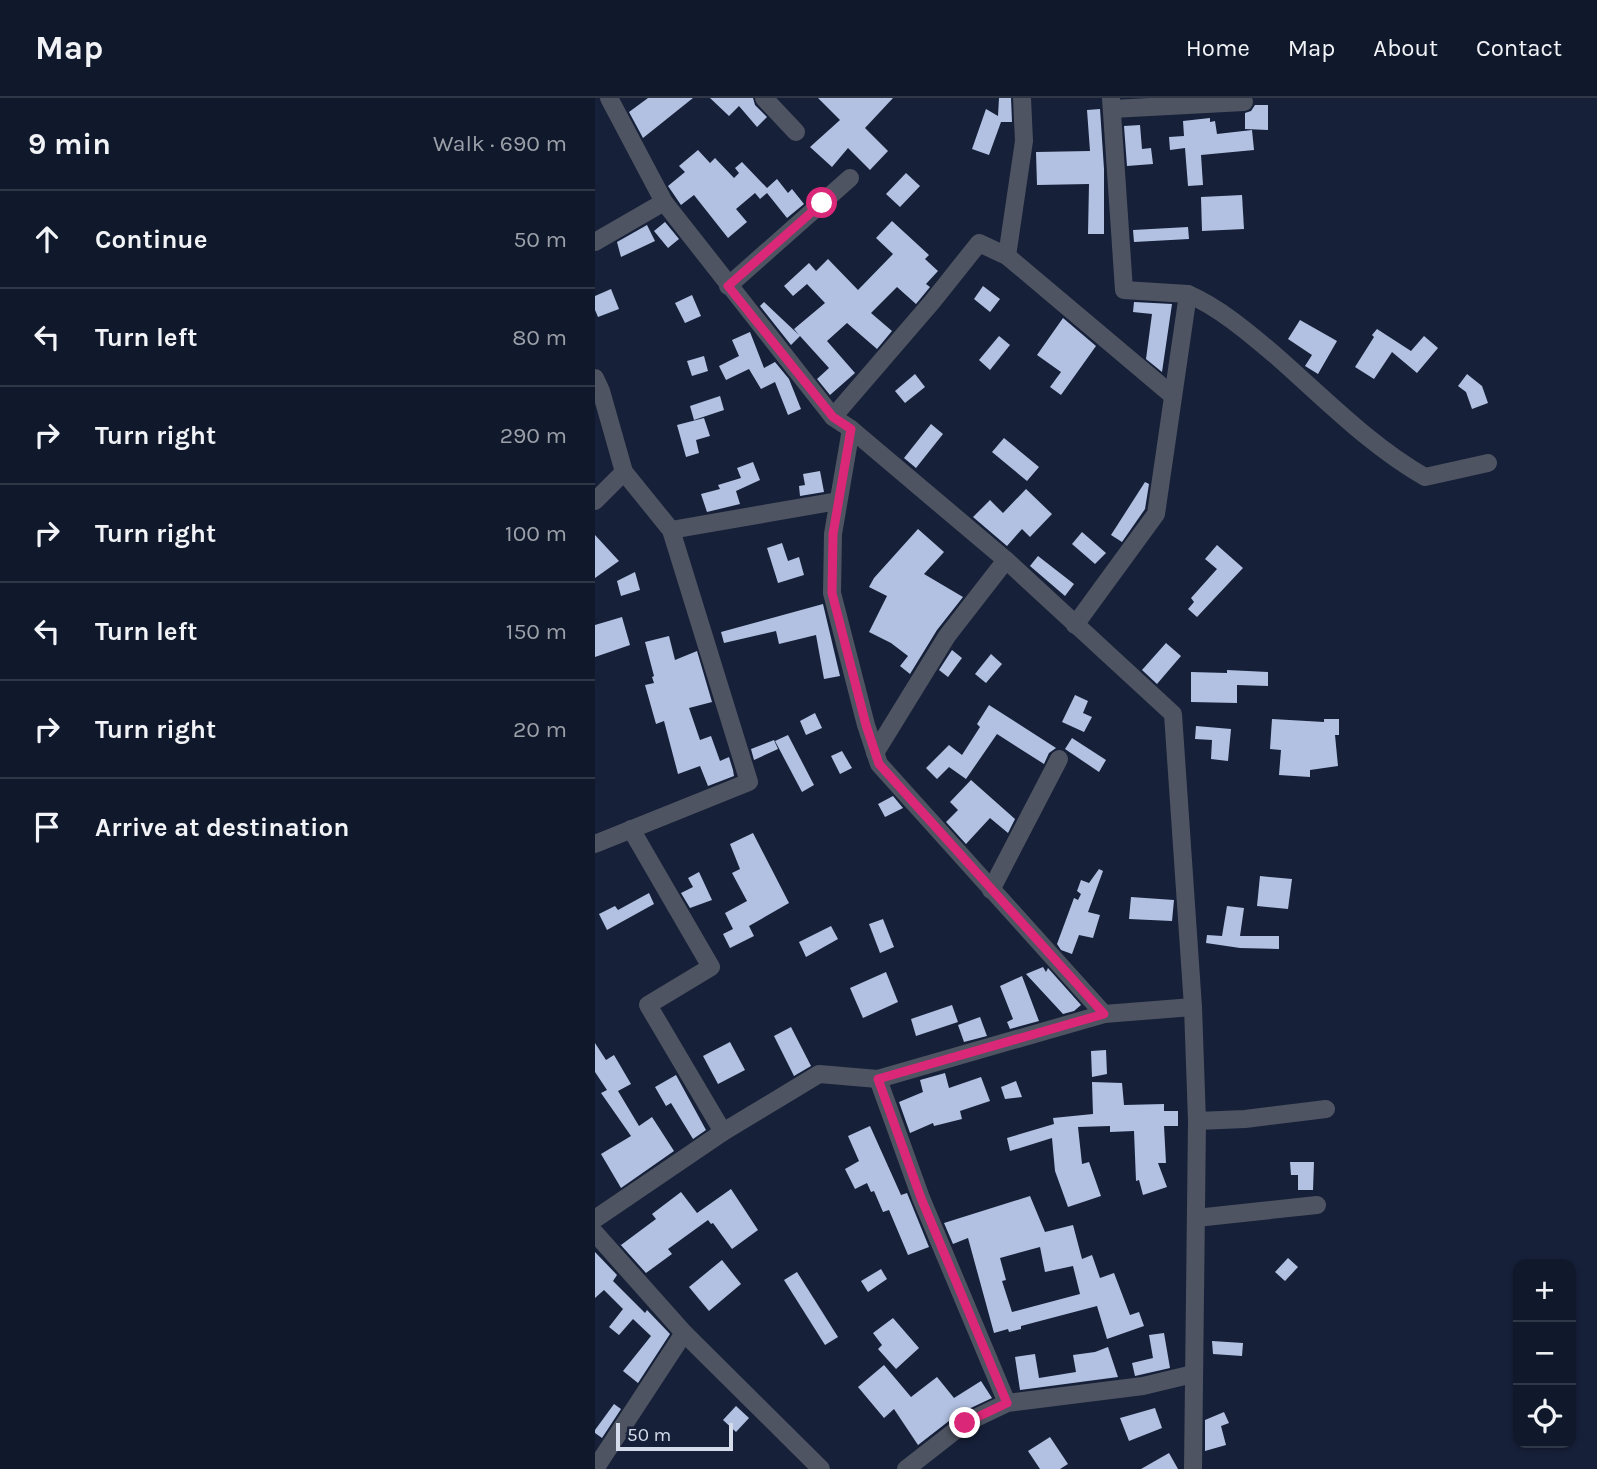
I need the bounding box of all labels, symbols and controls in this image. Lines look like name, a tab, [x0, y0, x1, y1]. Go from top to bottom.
text: Map	[35, 29, 103, 67]
text: Home	[1186, 34, 1250, 62]
text: Map	[1288, 34, 1335, 62]
text: About	[1373, 34, 1438, 62]
text: Contact	[1476, 34, 1562, 62]
text: 9 min	[28, 126, 111, 162]
text: Walk · 690 m	[433, 130, 567, 157]
route start	[806, 187, 837, 218]
icon: ahead	[28, 220, 66, 258]
text: Continue	[95, 224, 207, 255]
text: 50 m	[513, 226, 567, 253]
icon: left	[28, 318, 66, 356]
text: Turn left	[95, 322, 197, 353]
text: 80 m	[512, 324, 567, 351]
icon: right	[28, 416, 66, 454]
text: Turn right	[95, 420, 216, 451]
text: 290 m	[500, 422, 567, 449]
icon: right	[28, 514, 66, 552]
text: Turn right	[95, 518, 216, 549]
text: 100 m	[505, 520, 567, 547]
icon: left	[28, 612, 66, 650]
text: Turn left	[95, 616, 197, 647]
text: 150 m	[506, 618, 567, 645]
icon: right	[28, 710, 66, 748]
text: Turn right	[95, 714, 216, 745]
text: 20 m	[513, 716, 567, 743]
icon: arrive	[28, 808, 66, 846]
text: Arrive at destination	[95, 812, 349, 843]
map controls	[1513, 1259, 1576, 1448]
button: +	[1513, 1259, 1576, 1322]
button: −	[1513, 1322, 1576, 1385]
button: locate	[1513, 1385, 1576, 1448]
route end	[949, 1407, 980, 1438]
scale bar	[616, 1420, 733, 1452]
text: 50 m	[627, 1424, 671, 1446]

